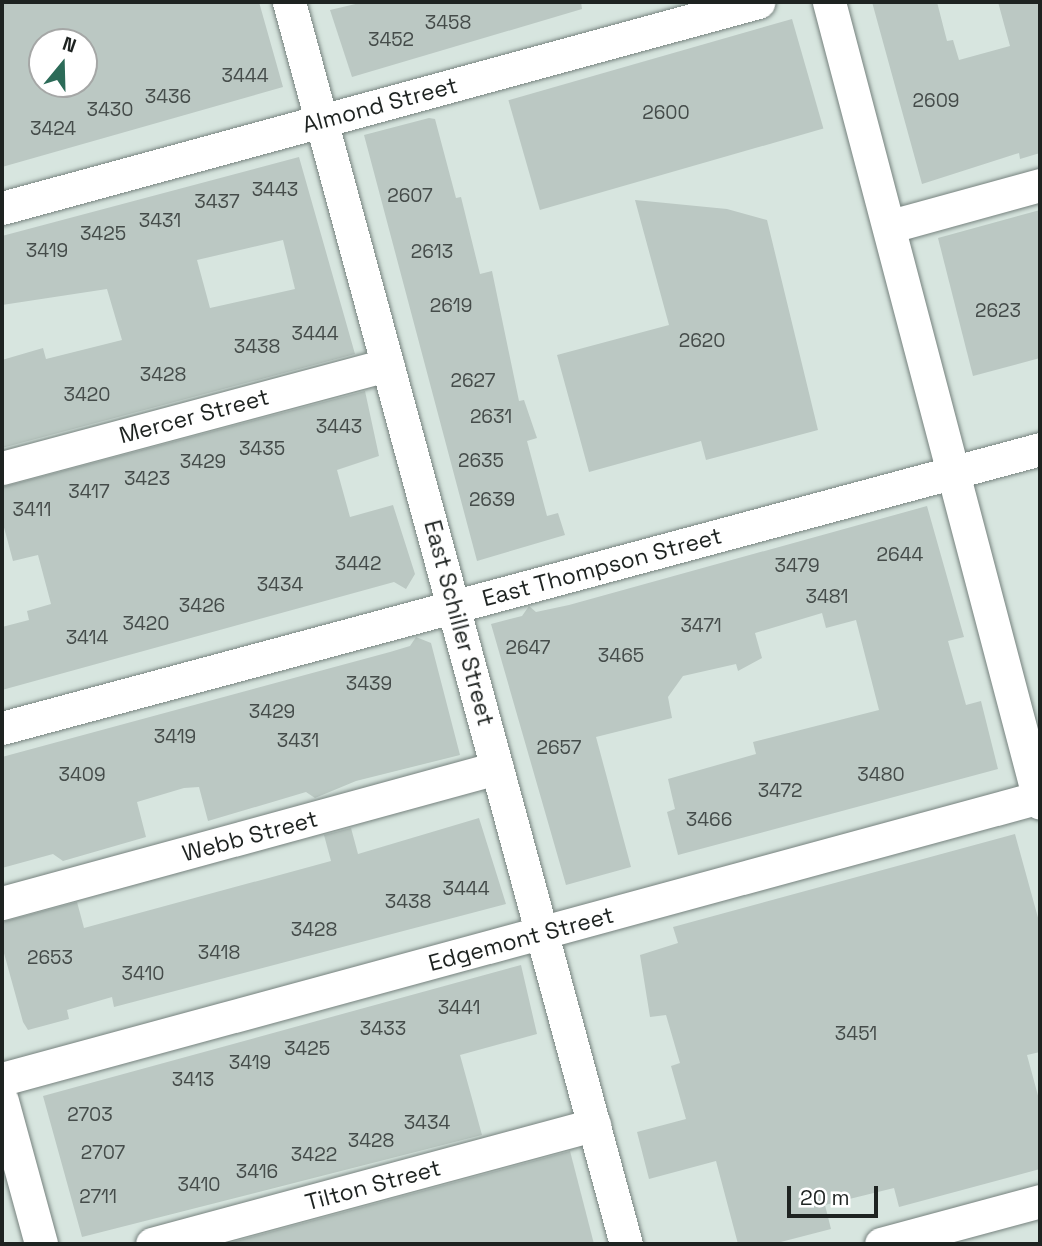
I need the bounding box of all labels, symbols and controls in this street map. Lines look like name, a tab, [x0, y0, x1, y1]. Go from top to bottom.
house number: 3458	[425, 12, 471, 34]
north arrow	[28, 28, 98, 98]
house number: 3452	[368, 29, 414, 51]
text: N	[59, 31, 79, 58]
house number: 3444	[221, 65, 269, 87]
street label: Almond Street	[300, 71, 460, 139]
house number: 3436	[145, 86, 191, 108]
house number: 2609	[913, 90, 959, 112]
house number: 3430	[86, 99, 134, 121]
house number: 2600	[642, 102, 690, 124]
house number: 3424	[30, 118, 76, 140]
house number: 3443	[252, 179, 298, 201]
house number: 2607	[387, 185, 433, 207]
house number: 3437	[194, 191, 240, 213]
house number: 3431	[139, 210, 181, 232]
house number: 3425	[80, 223, 126, 245]
house number: 3419	[26, 240, 68, 262]
house number: 2613	[411, 241, 453, 263]
house number: 2619	[430, 295, 472, 317]
house number: 2623	[975, 300, 1021, 322]
house number: 3444	[291, 323, 339, 345]
house number: 2620	[679, 330, 725, 352]
house number: 3438	[234, 336, 280, 358]
house number: 3428	[140, 364, 186, 386]
house number: 2627	[450, 370, 496, 392]
street label: Mercer Street	[116, 383, 272, 449]
house number: 3420	[64, 384, 110, 406]
house number: 2631	[470, 406, 512, 428]
house number: 3443	[316, 416, 362, 438]
house number: 3435	[239, 438, 285, 460]
house number: 2635	[458, 450, 504, 472]
house number: 3429	[180, 451, 226, 473]
house number: 3423	[124, 468, 170, 490]
house number: 3417	[68, 481, 110, 503]
house number: 2639	[469, 489, 515, 511]
house number: 3411	[13, 499, 51, 521]
street label: East Schiller Street	[418, 517, 500, 729]
street label: East Thompson Street	[479, 522, 725, 612]
house number: 2644	[877, 544, 923, 566]
house number: 3442	[335, 553, 381, 575]
house number: 3479	[774, 555, 820, 577]
house number: 3434	[257, 574, 303, 596]
house number: 3481	[805, 586, 849, 608]
house number: 3426	[179, 595, 225, 617]
house number: 3420	[123, 613, 169, 635]
house number: 3471	[680, 615, 722, 637]
house number: 3414	[66, 627, 108, 649]
house number: 2647	[505, 637, 551, 659]
house number: 3465	[598, 645, 644, 667]
house number: 3439	[346, 673, 392, 695]
house number: 3429	[249, 701, 295, 723]
house number: 3419	[154, 726, 196, 748]
house number: 3431	[277, 730, 319, 752]
house number: 2657	[537, 737, 581, 759]
house number: 3409	[58, 764, 106, 786]
house number: 3480	[857, 764, 905, 786]
house number: 3472	[758, 780, 802, 802]
street label: Webb Street	[179, 805, 321, 867]
house number: 3466	[686, 809, 732, 831]
house number: 3444	[442, 878, 490, 900]
house number: 3438	[385, 891, 431, 913]
street label: Edgemont Street	[425, 901, 617, 977]
house number: 3428	[291, 919, 337, 941]
house number: 3418	[198, 942, 240, 964]
house number: 2653	[27, 947, 73, 969]
house number: 3410	[121, 963, 165, 985]
house number: 3441	[438, 997, 480, 1019]
house number: 3433	[360, 1018, 406, 1040]
house number: 3451	[835, 1023, 877, 1045]
house number: 3425	[284, 1038, 330, 1060]
house number: 3419	[229, 1052, 271, 1074]
house number: 3413	[172, 1069, 214, 1091]
house number: 2703	[67, 1104, 113, 1126]
house number: 3434	[404, 1112, 450, 1134]
house number: 3428	[348, 1130, 394, 1152]
house number: 2707	[81, 1142, 125, 1164]
house number: 3422	[291, 1144, 337, 1166]
street label: Tilton Street	[302, 1154, 444, 1216]
house number: 3416	[236, 1161, 278, 1183]
scale bar	[790, 1172, 881, 1216]
house number: 3410	[177, 1174, 221, 1196]
text: 20 m	[800, 1184, 850, 1211]
house number: 2711	[79, 1186, 117, 1208]

